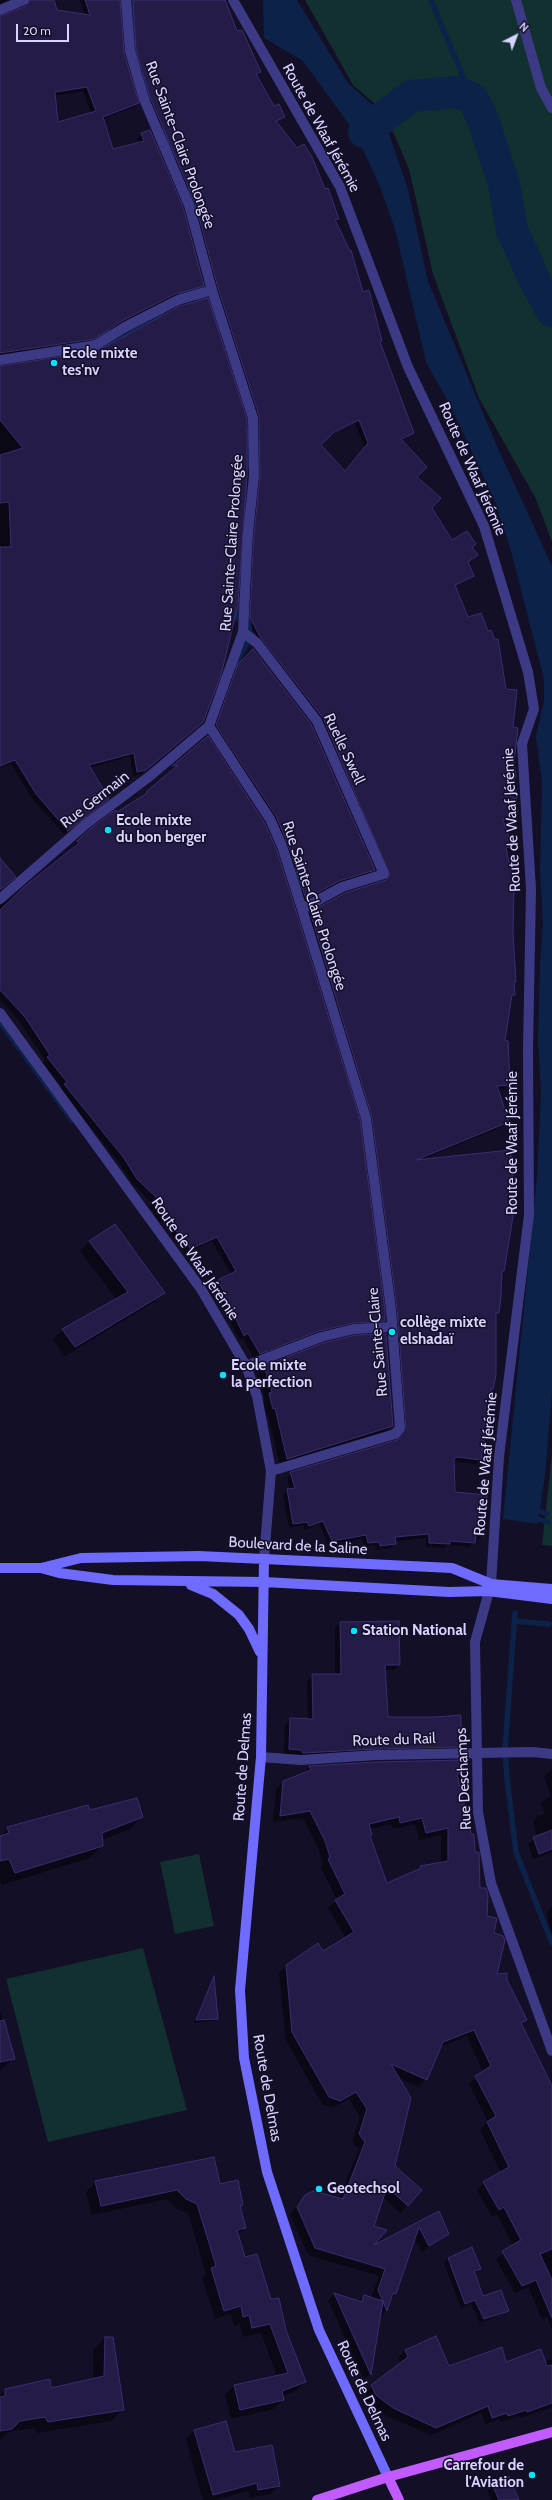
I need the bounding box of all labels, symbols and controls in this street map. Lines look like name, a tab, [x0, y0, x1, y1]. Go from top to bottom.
scale bar	[18, 16, 71, 42]
north arrow	[496, 16, 536, 56]
text: N	[516, 19, 532, 35]
text: 20 m	[23, 23, 51, 38]
street label: Rue Sainte-Claire Prolongée	[141, 59, 219, 231]
street label: Route de Waaf Jérémie	[278, 61, 364, 195]
place label: Ecole mixte tes'nv	[62, 345, 138, 380]
marker: Ecole mixte tes'nv	[49, 358, 59, 368]
street label: Route de Waaf Jérémie	[434, 400, 510, 538]
street label: Rue Sainte-Claire Prolongée	[217, 454, 247, 632]
street label: Ruelle Swell	[320, 710, 368, 788]
street label: Route de Waaf Jérémie	[499, 748, 525, 892]
street label: Rue Germain	[57, 768, 133, 832]
place label: Ecole mixte du bon berger	[116, 812, 206, 847]
street label: Rue Sainte-Claire Prolongée	[278, 819, 350, 993]
marker: Ecole mixte du bon berger	[103, 825, 113, 835]
street label: Route de Waaf Jérémie	[504, 1071, 522, 1215]
street label: Route de Waaf Jérémie	[147, 1194, 243, 1324]
street label: Rue Sainte-Claire	[364, 1287, 392, 1397]
place label: collège mixte elshadaï	[400, 1314, 486, 1349]
marker: collège mixte elshadaï	[387, 1327, 397, 1337]
place label: Ecole mixte la perfection	[231, 1357, 312, 1392]
marker: Ecole mixte la perfection	[218, 1370, 228, 1380]
street label: Route de Waaf Jérémie	[471, 1391, 501, 1537]
street label: Boulevard de la Saline	[228, 1533, 368, 1559]
place label: Station National	[362, 1622, 467, 1640]
marker: Station National	[349, 1626, 359, 1636]
street label: Route de Delmas	[230, 1712, 256, 1822]
street label: Rue Deschamps	[452, 1727, 476, 1831]
street label: Route du Rail	[352, 1730, 436, 1750]
street label: Route de Delmas	[249, 2033, 285, 2143]
place label: Geotechsol	[327, 2180, 400, 2198]
marker: Geotechsol	[314, 2184, 324, 2194]
street label: Route de Delmas	[333, 2338, 395, 2444]
place label: Carrefour de l'Aviation	[443, 2457, 524, 2492]
marker: Carrefour de l'Aviation	[527, 2470, 537, 2480]

